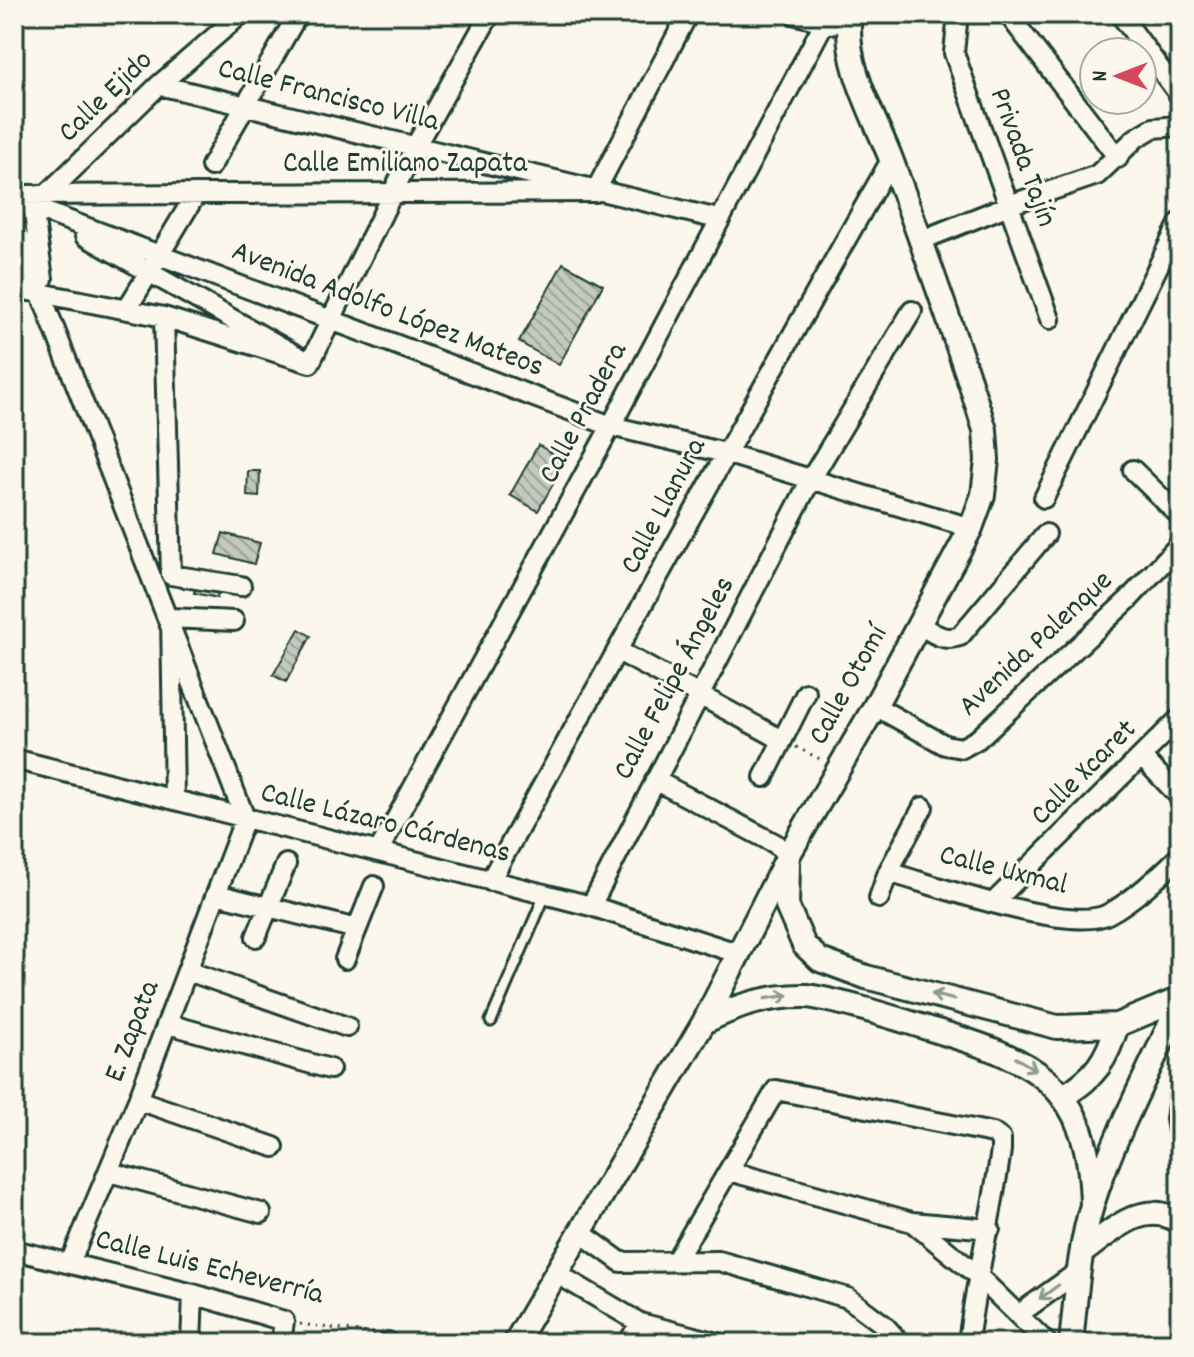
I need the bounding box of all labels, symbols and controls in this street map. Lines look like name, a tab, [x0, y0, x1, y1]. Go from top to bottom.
north arrow	[1078, 36, 1158, 116]
street label: Calle Ejido	[50, 42, 164, 154]
street label: Calle Francisco Villa	[213, 49, 444, 145]
text: N	[1086, 70, 1117, 81]
street label: Privada Tajín	[976, 82, 1066, 234]
street label: Calle Emiliano Zapata	[283, 144, 528, 187]
street label: Avenida Adolfo López Mateos	[225, 232, 549, 390]
street label: Calle Pradera	[530, 335, 641, 492]
street label: Calle Llanura	[611, 430, 719, 583]
street label: Avenida Palenque	[950, 562, 1124, 728]
street label: Calle Felipe Ángeles	[604, 570, 748, 788]
street label: Calle Otomí	[799, 616, 902, 754]
street label: Calle Xcaret	[1022, 711, 1148, 837]
street label: Calle Lázaro Cárdenas	[256, 773, 514, 877]
street label: Calle Uxmal	[934, 835, 1072, 909]
street label: E. Zapata	[95, 974, 173, 1089]
one-way arrow	[764, 989, 790, 1004]
one-way arrow	[931, 989, 957, 1004]
one-way arrow	[1014, 1056, 1037, 1072]
street label: Calle Luis Echeverría	[90, 1220, 328, 1318]
one-way arrow	[1039, 1284, 1060, 1301]

